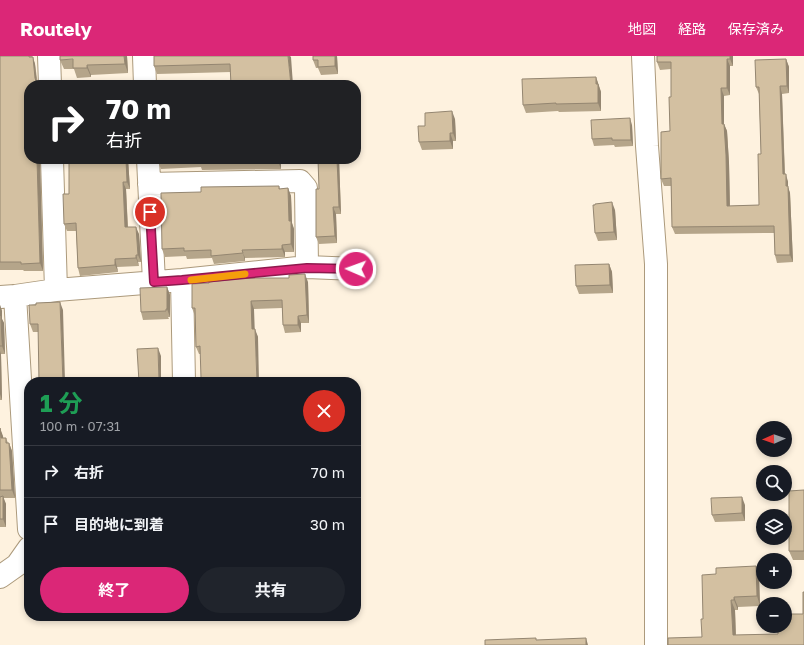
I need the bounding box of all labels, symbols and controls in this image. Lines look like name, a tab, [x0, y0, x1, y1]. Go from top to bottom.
text: Routely	[20, 17, 92, 40]
text: 地図	[628, 20, 656, 37]
text: 経路	[678, 20, 706, 37]
text: 保存済み	[728, 20, 784, 37]
text: 70 m	[106, 92, 171, 125]
icon: right	[40, 96, 92, 148]
text: 右折	[106, 129, 142, 151]
pin	[133, 195, 167, 229]
icon: arrive	[139, 201, 161, 223]
position arrow	[335, 248, 377, 290]
text: 1 分	[40, 388, 82, 417]
button: close	[303, 390, 345, 432]
text: 100 m · 07:31	[40, 418, 120, 434]
north arrow	[756, 421, 792, 457]
map controls	[756, 421, 792, 633]
icon: right	[40, 461, 62, 483]
text: 右折	[74, 463, 104, 481]
text: 70 m	[311, 463, 345, 481]
button: search	[756, 465, 792, 501]
button: layers	[756, 509, 792, 545]
icon: arrive	[40, 513, 62, 535]
text: 目的地に到着	[74, 515, 164, 533]
text: 30 m	[310, 515, 345, 533]
button: +	[756, 553, 792, 589]
button: 終了	[40, 567, 189, 613]
button: 共有	[197, 567, 345, 613]
button: −	[756, 597, 792, 633]

